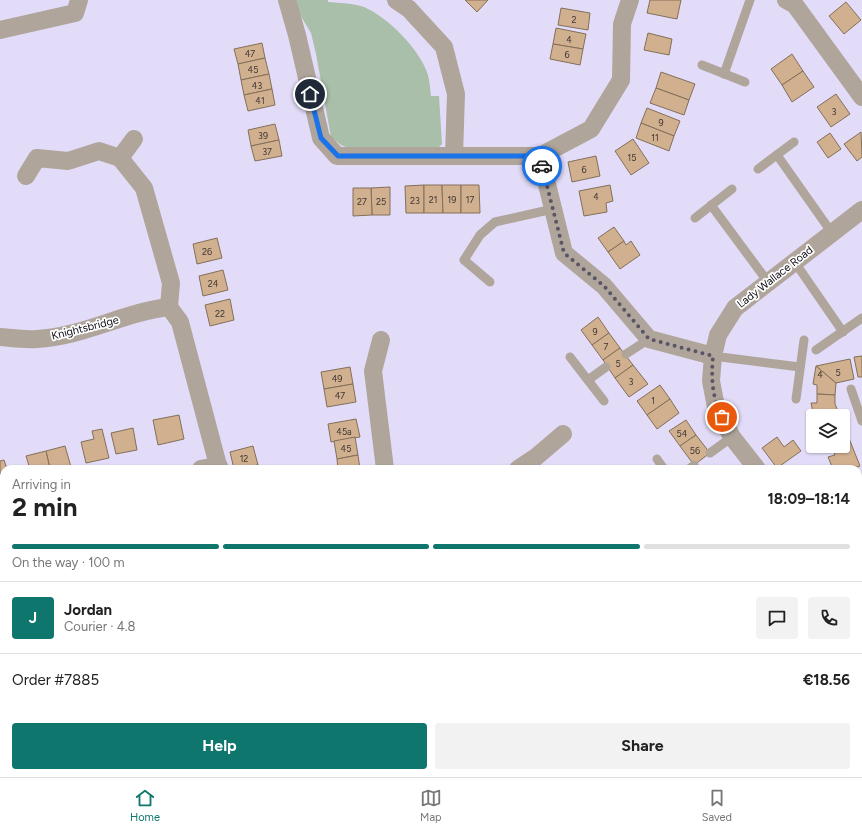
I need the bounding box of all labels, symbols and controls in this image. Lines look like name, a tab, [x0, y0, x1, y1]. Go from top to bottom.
house number: 2	[571, 14, 577, 25]
house number: 4	[566, 34, 572, 45]
house number: 47	[245, 48, 255, 59]
house number: 6	[564, 49, 570, 60]
house number: 45	[248, 64, 258, 75]
pin	[293, 77, 327, 111]
house number: 43	[252, 80, 262, 91]
icon: home	[299, 83, 321, 105]
house number: 41	[255, 95, 265, 106]
house number: 3	[832, 106, 837, 117]
house number: 9	[658, 117, 664, 128]
house number: 39	[258, 130, 268, 141]
house number: 11	[651, 132, 659, 143]
house number: 37	[262, 146, 272, 157]
courier	[522, 146, 562, 186]
house number: 15	[628, 152, 636, 163]
icon: car	[531, 155, 553, 177]
house number: 6	[581, 164, 587, 175]
house number: 4	[593, 191, 599, 202]
house number: 21	[429, 194, 437, 205]
house number: 19	[448, 194, 456, 205]
house number: 17	[466, 194, 474, 205]
house number: 23	[410, 195, 420, 206]
house number: 27	[357, 196, 367, 207]
house number: 25	[376, 196, 386, 207]
street label: Lady Wallace Road	[735, 243, 815, 311]
house number: 26	[202, 246, 212, 257]
house number: 24	[208, 278, 219, 289]
house number: 22	[215, 308, 225, 319]
street label: Knightsbridge	[50, 313, 120, 343]
house number: 9	[592, 326, 598, 337]
house number: 7	[604, 341, 609, 352]
house number: 5	[615, 358, 621, 369]
house number: 5	[835, 367, 841, 378]
house number: 4	[817, 369, 823, 380]
house number: 49	[332, 373, 342, 384]
house number: 3	[629, 376, 634, 387]
house number: 47	[335, 390, 345, 401]
house number: 1	[651, 395, 655, 406]
pin	[705, 400, 739, 434]
icon: bag	[711, 406, 733, 428]
map controls	[806, 409, 850, 453]
button: layers	[806, 409, 850, 453]
house number: 45a	[336, 426, 352, 437]
house number: 54	[677, 428, 688, 439]
house number: 45	[341, 443, 351, 454]
house number: 56	[690, 445, 700, 456]
house number: 12	[240, 453, 248, 464]
text: Arriving in	[12, 477, 71, 492]
text: 18:09–18:14	[767, 490, 850, 508]
text: 2 min	[12, 491, 78, 523]
text: On the way · 100 m	[12, 555, 124, 570]
button: chat	[756, 597, 798, 639]
button: phone	[808, 597, 850, 639]
text: Jordan	[64, 601, 112, 619]
text: J	[29, 609, 37, 627]
text: Courier · 4.8	[64, 619, 136, 634]
text: Order #7885	[12, 671, 99, 689]
text: €18.56	[803, 671, 850, 689]
button: Help	[12, 723, 427, 769]
button: Share	[435, 723, 850, 769]
tab: Home	[130, 787, 160, 824]
tab: Map	[420, 787, 442, 824]
tab: Saved	[702, 787, 732, 824]

